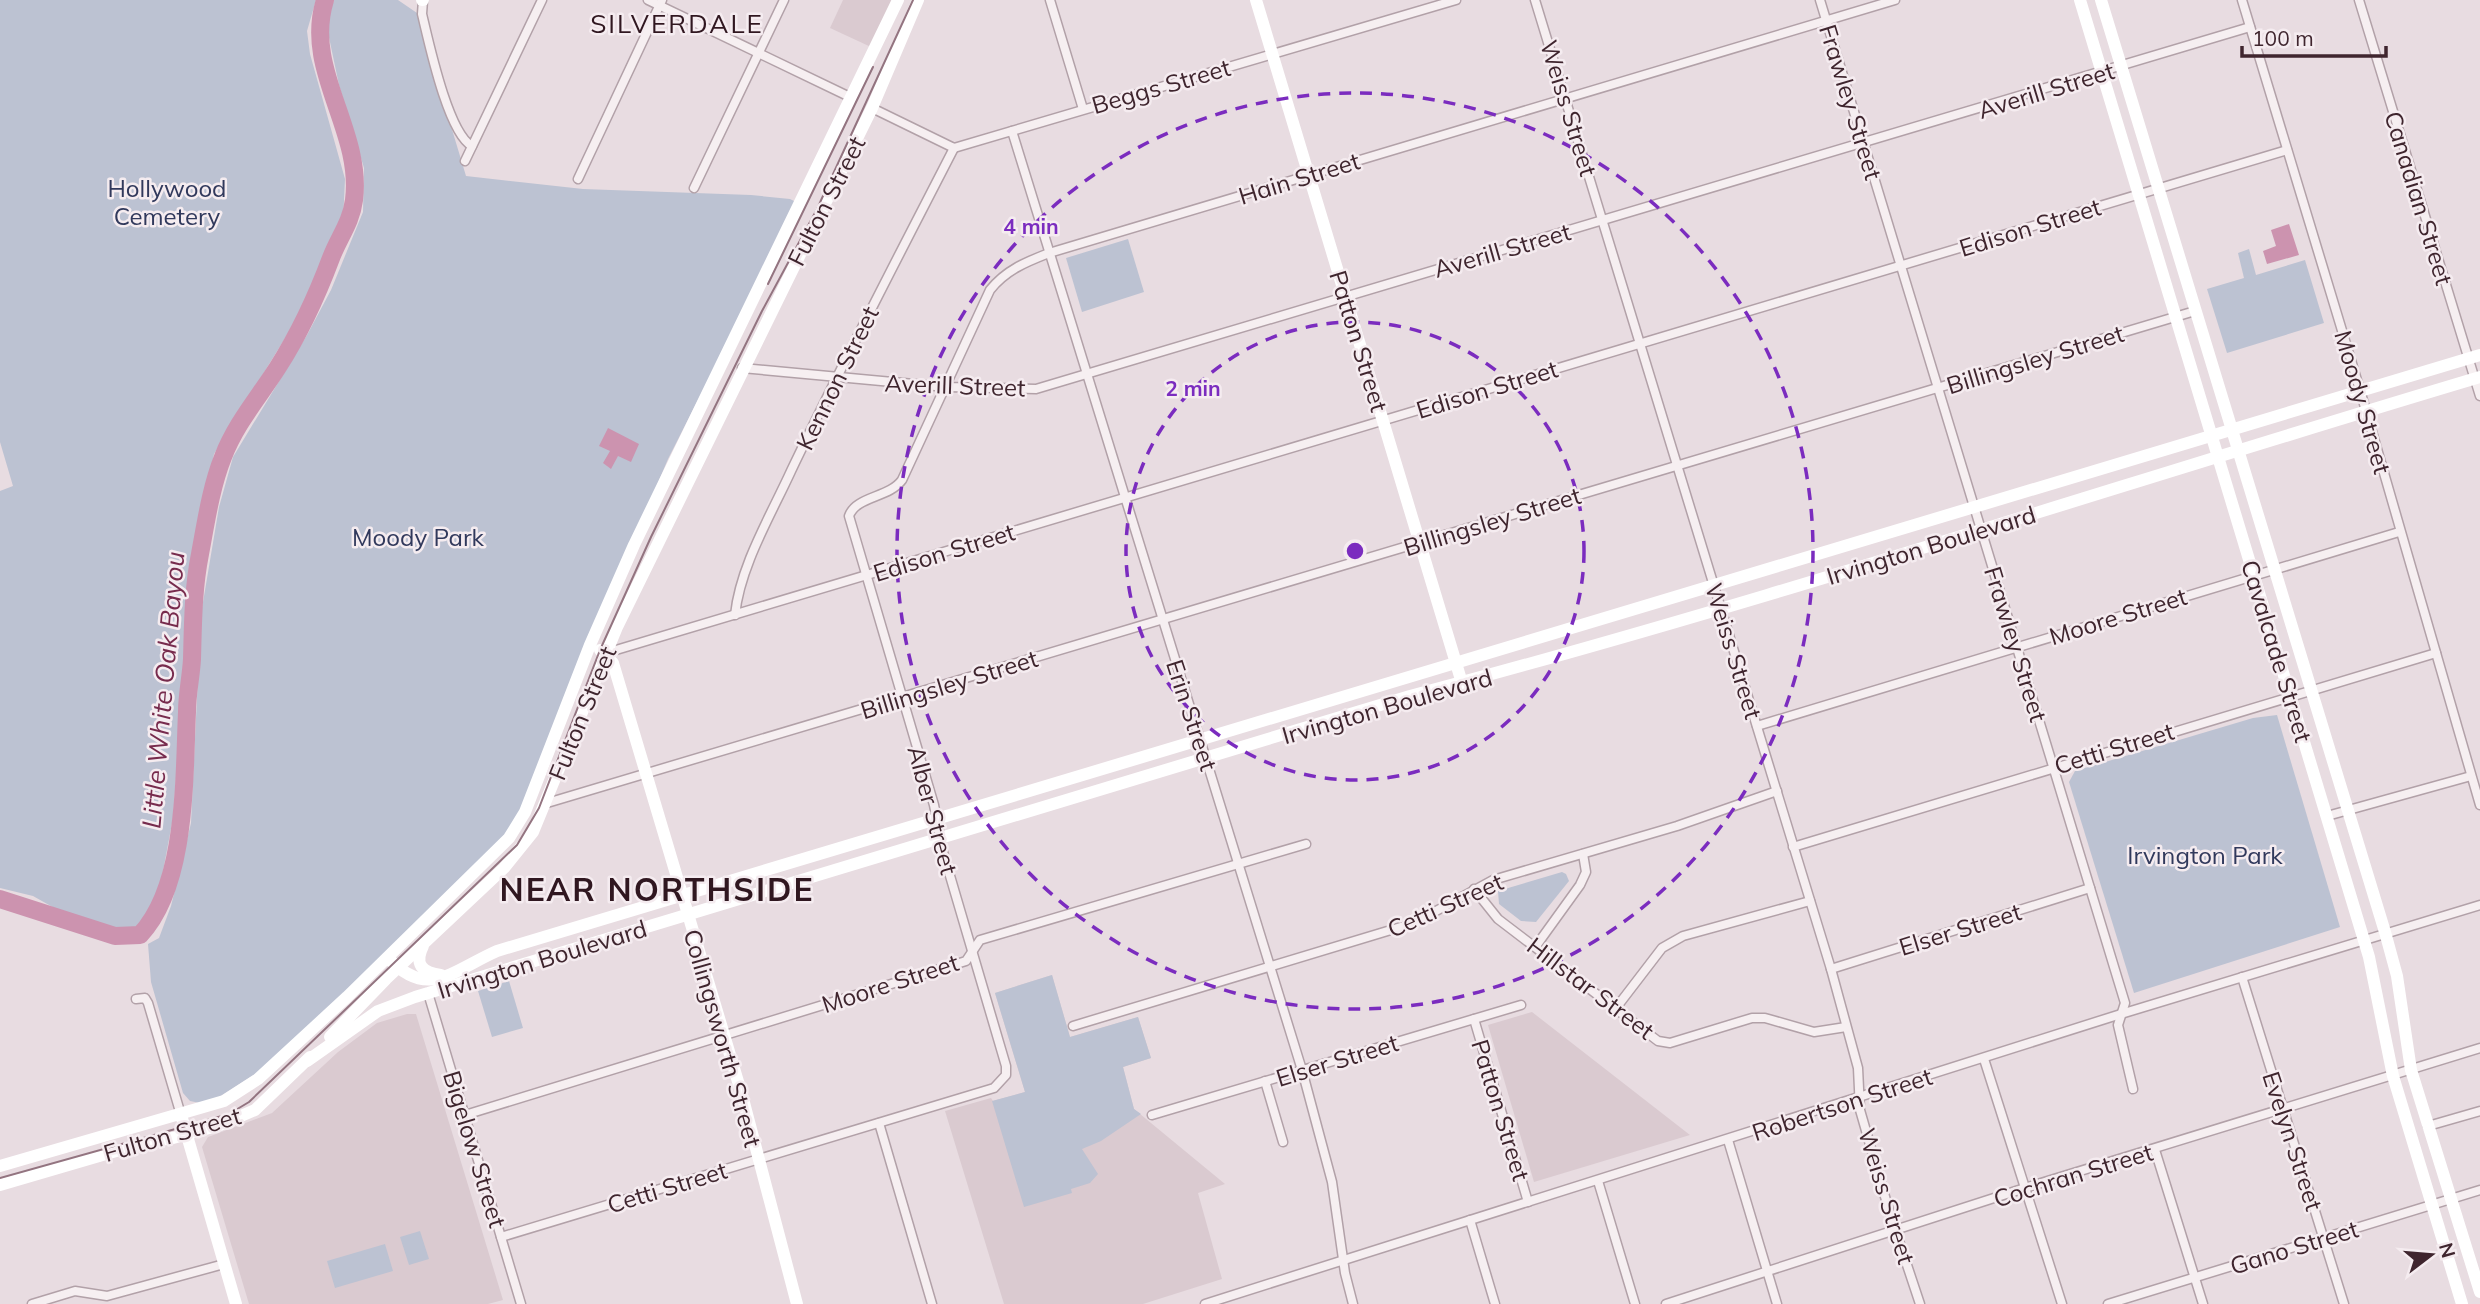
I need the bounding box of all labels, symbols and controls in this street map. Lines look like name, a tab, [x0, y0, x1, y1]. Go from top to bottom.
district label: SILVERDALE	[590, 7, 764, 40]
scale bar	[2242, 14, 2386, 58]
street label: Frawley Street	[1813, 21, 1889, 183]
text: 100 m	[2252, 25, 2314, 51]
street label: Weiss Street	[1534, 36, 1604, 180]
street label: Beggs Street	[1088, 52, 1234, 120]
street label: Averill Street	[1974, 55, 2118, 125]
street label: Canadian Street	[2378, 107, 2460, 289]
street label: Fulton Street	[781, 131, 871, 271]
street label: Hain Street	[1235, 145, 1363, 211]
park label: Hollywood Cemetery	[107, 173, 227, 231]
street label: Edison Street	[1956, 191, 2104, 263]
text: 4 min	[1003, 213, 1059, 239]
street label: Averill Street	[1430, 216, 1574, 284]
street label: Patton Street	[1323, 267, 1395, 415]
street label: Kennon Street	[789, 301, 885, 455]
street label: Billingsley Street	[1943, 318, 2127, 400]
street label: Moody Street	[2328, 327, 2398, 477]
street label: Edison Street	[1413, 353, 1561, 425]
street label: Averill Street	[884, 368, 1026, 402]
text: 2 min	[1165, 375, 1221, 401]
street label: Billingsley Street	[1400, 480, 1584, 562]
street label: Irvington Boulevard	[1823, 499, 2039, 591]
street label: Edison Street	[870, 516, 1018, 588]
park label: Moody Park	[352, 522, 485, 552]
centre of rings	[1343, 539, 1367, 563]
water label: Little White Oak Bayou	[134, 550, 192, 830]
street label: Cavalcade Street	[2235, 556, 2319, 746]
street label: Frawley Street	[1978, 563, 2054, 725]
street label: Weiss Street	[1699, 579, 1769, 723]
street label: Moore Street	[2046, 581, 2190, 651]
street label: Fulton Street	[542, 642, 622, 784]
street label: Billingsley Street	[857, 643, 1041, 725]
street label: Erin Street	[1160, 656, 1224, 774]
street label: Irvington Boulevard	[1278, 662, 1496, 750]
street label: Cetti Street	[2051, 716, 2177, 780]
street label: Alber Street	[901, 742, 965, 878]
park label: Irvington Park	[2127, 840, 2283, 870]
street label: Cetti Street	[1383, 866, 1507, 944]
district label: NEAR NORTHSIDE	[500, 869, 814, 909]
street label: Elser Street	[1895, 896, 2025, 962]
street label: Irvington Boulevard	[434, 913, 650, 1005]
street label: Collingsworth Street	[678, 926, 768, 1150]
street label: Hillstar Street	[1521, 930, 1661, 1046]
street label: Moore Street	[818, 947, 962, 1019]
street label: Elser Street	[1272, 1027, 1402, 1093]
street label: Patton Street	[1465, 1036, 1537, 1184]
street label: Robertson Street	[1748, 1061, 1936, 1147]
street label: Bigelow Street	[437, 1067, 513, 1231]
street label: Evelyn Street	[2256, 1068, 2330, 1214]
street label: Fulton Street	[100, 1100, 244, 1168]
street label: Weiss Street	[1852, 1124, 1922, 1268]
street label: Cochran Street	[1990, 1137, 2156, 1213]
street label: Cetti Street	[604, 1155, 730, 1219]
street label: Gano Street	[2226, 1213, 2362, 1281]
north arrow	[2396, 1220, 2466, 1290]
text: N	[2434, 1240, 2461, 1261]

